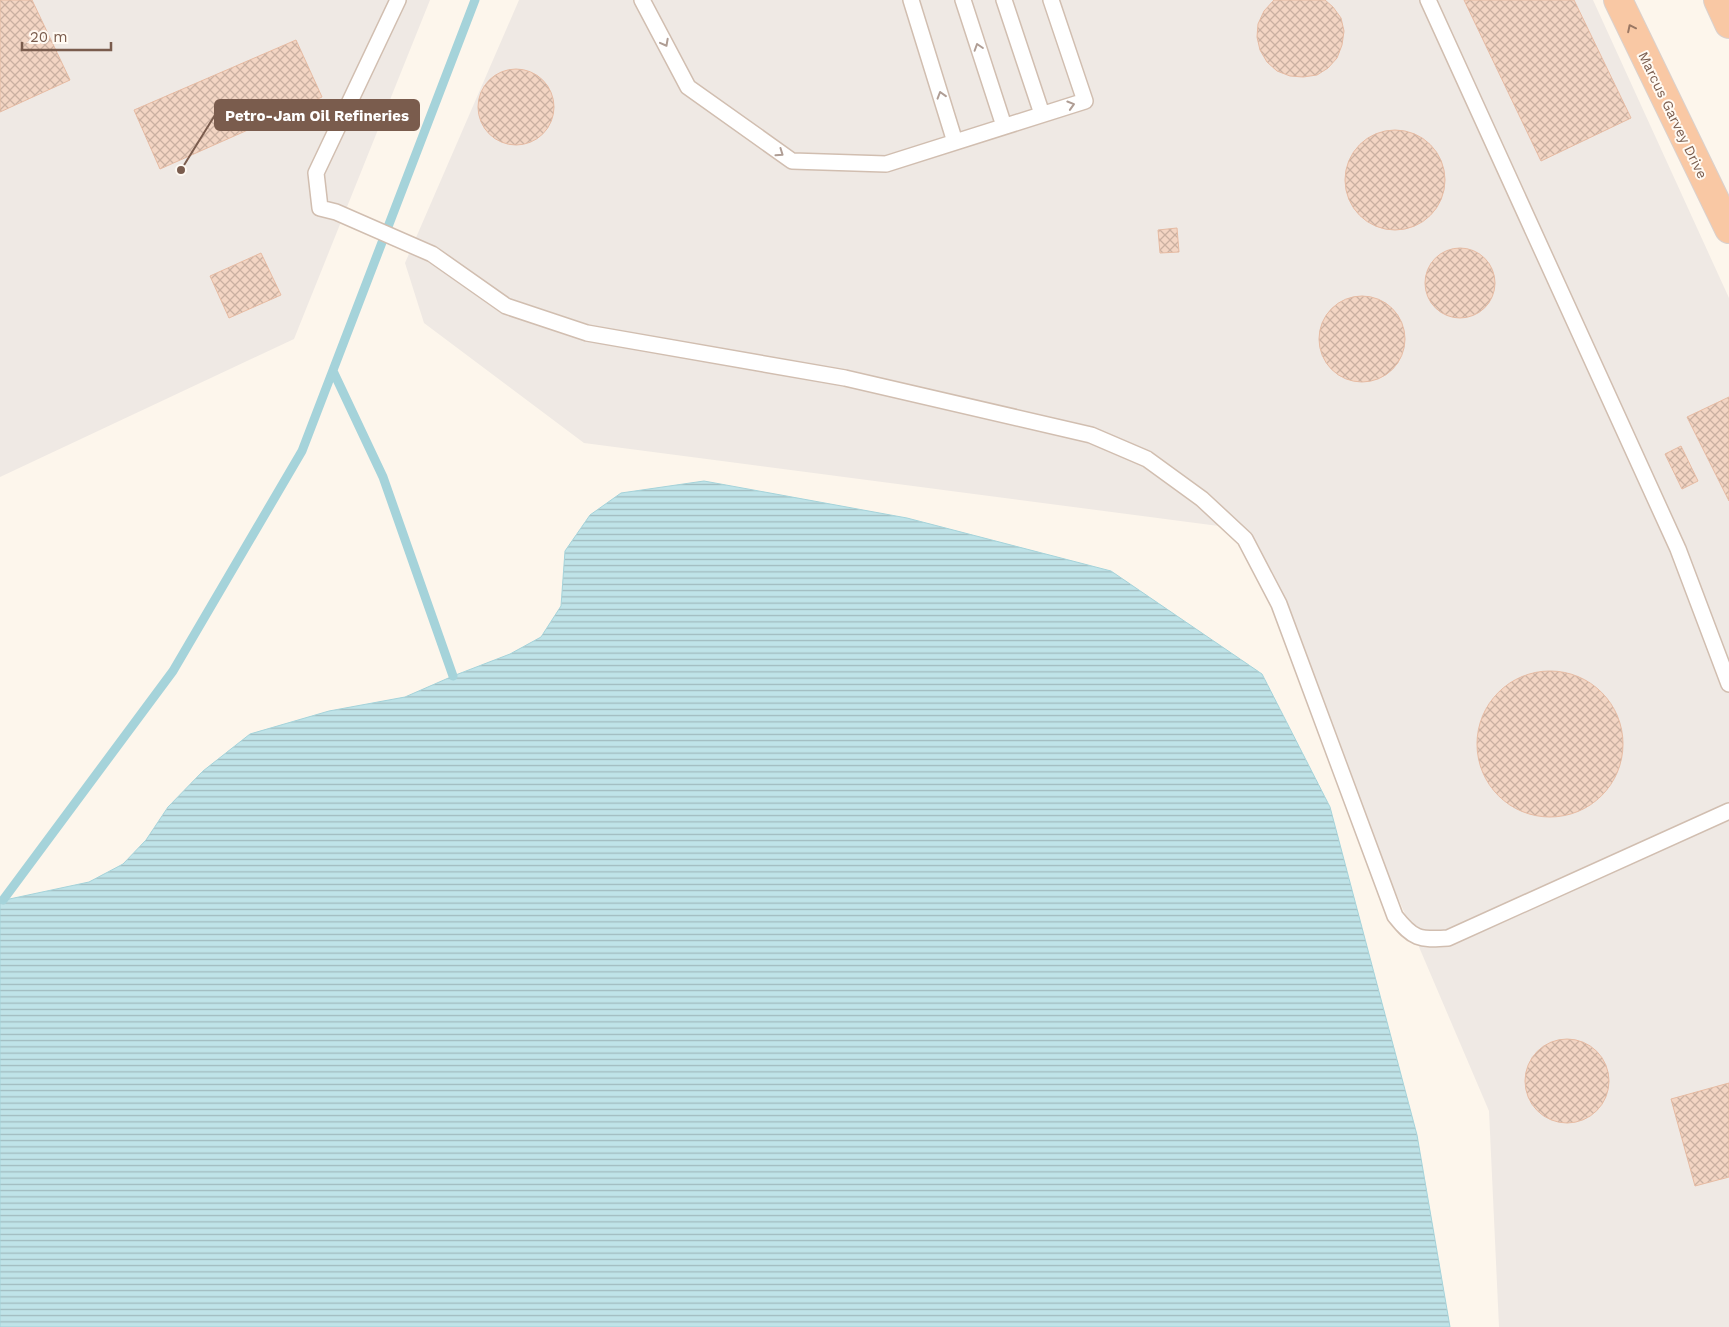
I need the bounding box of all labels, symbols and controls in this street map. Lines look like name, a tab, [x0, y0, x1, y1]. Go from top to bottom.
scale bar	[22, 20, 111, 52]
one-way arrow	[1627, 24, 1638, 33]
text: 20 m	[30, 28, 68, 46]
one-way arrow	[659, 38, 669, 47]
one-way arrow	[974, 43, 984, 51]
street label: Marcus Garvey Drive	[1635, 49, 1711, 181]
one-way arrow	[936, 92, 946, 100]
callout: Petro-Jam Oil Refineries	[215, 100, 419, 130]
one-way arrow	[1066, 101, 1075, 111]
text: Petro-Jam Oil Refineries	[225, 107, 409, 125]
one-way arrow	[774, 147, 783, 155]

